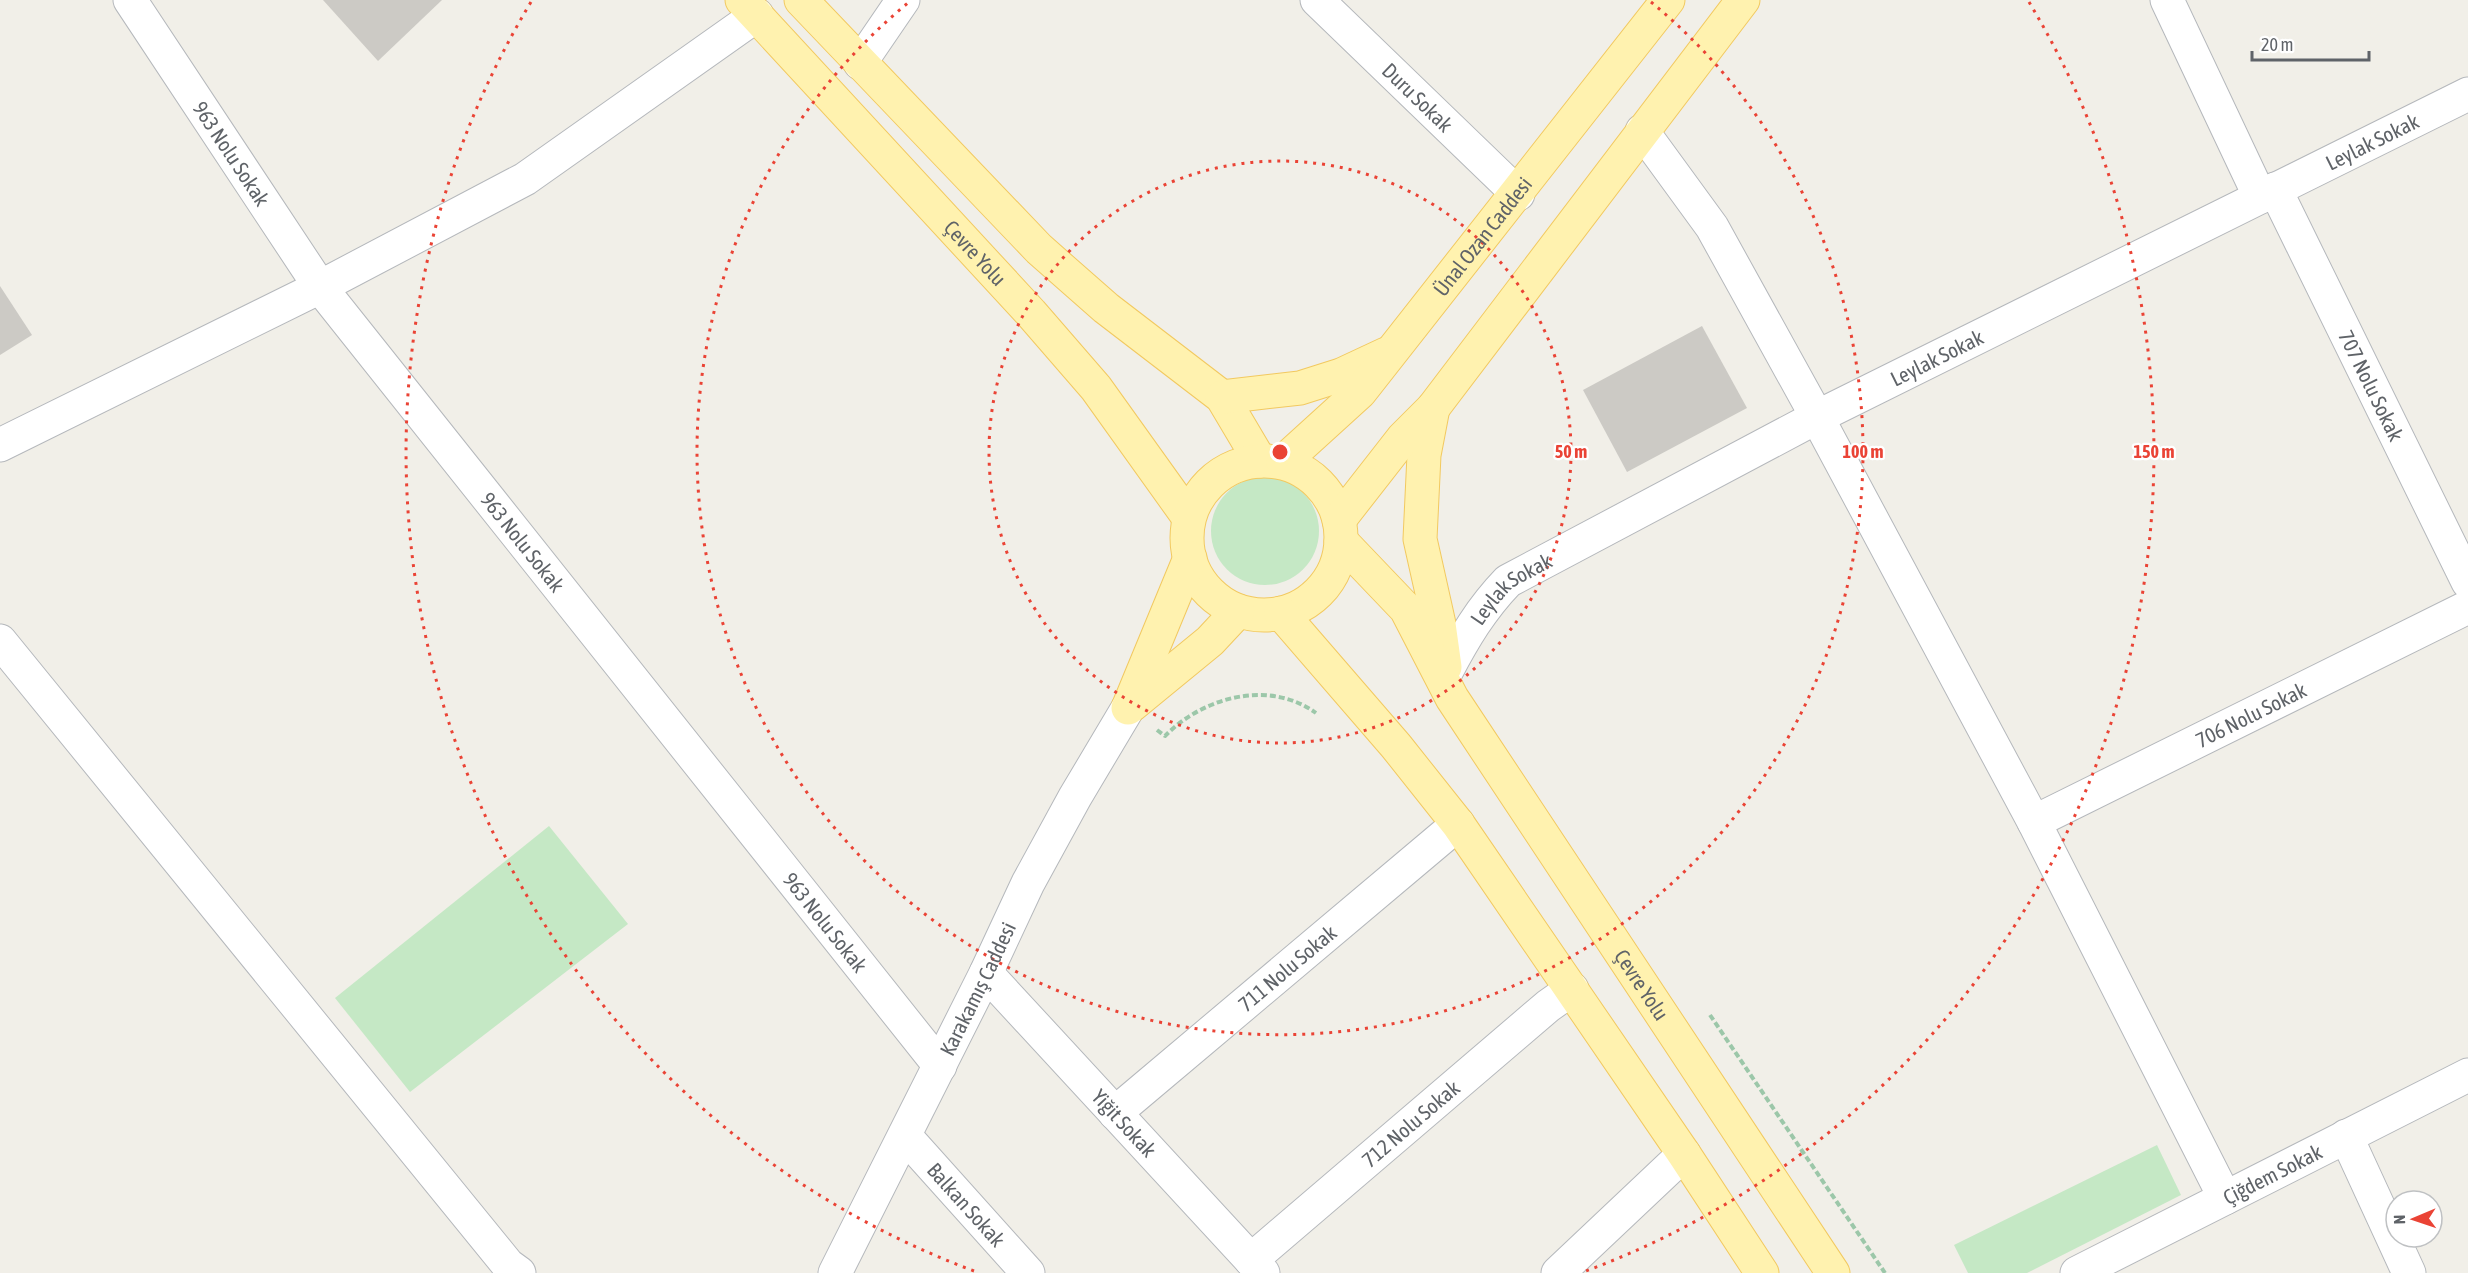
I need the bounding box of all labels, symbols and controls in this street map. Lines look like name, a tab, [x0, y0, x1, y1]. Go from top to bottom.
scale bar	[2252, 24, 2369, 62]
text: 20 m	[2261, 34, 2293, 55]
street label: Duru Sokak	[1378, 58, 1458, 136]
street label: 963 Nolu Sokak	[188, 97, 275, 210]
street label: Leylak Sokak	[2322, 108, 2422, 175]
street label: Ünal Ozan Caddesi	[1428, 172, 1536, 301]
street label: Çevre Yolu	[939, 215, 1011, 290]
street label: Leylak Sokak	[1886, 324, 1987, 391]
street label: 707 Nolu Sokak	[2334, 326, 2409, 445]
text: 50 m	[1555, 441, 1587, 462]
text: 100 m	[1843, 441, 1883, 462]
text: 150 m	[2134, 441, 2174, 462]
centre of rings	[1270, 442, 1290, 462]
street label: 963 Nolu Sokak	[476, 487, 570, 596]
street label: Leylak Sokak	[1465, 548, 1556, 629]
street label: 706 Nolu Sokak	[2192, 677, 2310, 752]
street label: 963 Nolu Sokak	[779, 868, 872, 977]
street label: Karakamış Caddesi	[935, 918, 1020, 1059]
street label: 711 Nolu Sokak	[1233, 920, 1341, 1016]
street label: Çevre Yolu	[1610, 945, 1674, 1024]
street label: 712 Nolu Sokak	[1357, 1075, 1464, 1172]
street label: Yiğit Sokak	[1087, 1084, 1161, 1162]
street label: Çiğdem Sokak	[2219, 1139, 2326, 1209]
street label: Balkan Sokak	[923, 1158, 1010, 1251]
north arrow	[2384, 1189, 2444, 1249]
text: N	[2390, 1214, 2408, 1225]

